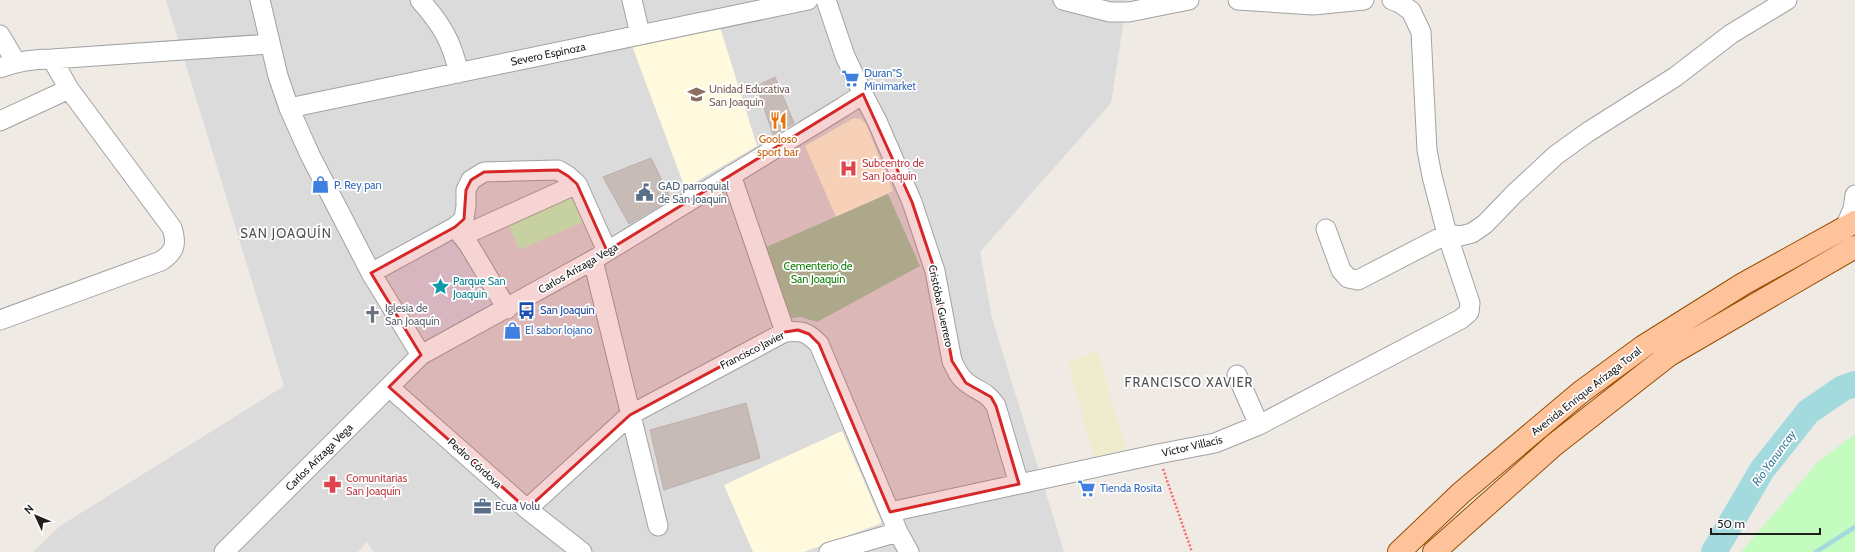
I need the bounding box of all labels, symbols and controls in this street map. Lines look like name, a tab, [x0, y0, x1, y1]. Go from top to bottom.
street label: Severo Espinoza	[509, 39, 588, 69]
place label: Duran"S Minimarket	[864, 66, 916, 93]
supermarket icon: Duran"S Minimarket	[841, 69, 861, 89]
place label: Unidad Educativa San Joaquin	[709, 82, 791, 109]
school or university icon: Unidad Educativa San Joaquin	[686, 85, 706, 105]
restaurant icon: Gooloso sport bar	[768, 111, 788, 131]
place label: Gooloso sport bar	[757, 132, 799, 159]
place label: Subcentro de San Joaquín	[862, 156, 925, 183]
hospital icon: Subcentro de San Joaquín	[839, 159, 859, 179]
shop icon: P. Rey pan	[311, 175, 331, 195]
place label: P. Rey pan	[334, 178, 382, 192]
place label: GAD parroquial de San Joaquín	[658, 179, 729, 206]
public building icon: GAD parroquial de San Joaquín	[635, 182, 655, 202]
district label: SAN JOAQUÍN	[240, 224, 332, 241]
street label: Carlos Arízaga Vega	[536, 239, 621, 297]
park label: Cementerio de San Joaquín	[784, 259, 853, 286]
street label: Cristóbal Guerrero	[925, 264, 957, 348]
place label: Parque San Joaquin	[452, 274, 506, 301]
place icon: Parque San Joaquin	[430, 277, 450, 297]
bus stop icon: San Joaquín	[517, 300, 537, 320]
place label: Iglesia de San Joaquín	[385, 301, 440, 328]
place label: San Joaquín	[540, 303, 595, 317]
church icon: Iglesia de San Joaquín	[362, 304, 382, 324]
shop icon: El sabor lojano	[502, 320, 522, 340]
place label: El sabor lojano	[525, 323, 593, 337]
street label: Francisco Javier	[718, 328, 787, 372]
street label: Avenida Enrique Arízaga Toral	[1528, 343, 1644, 438]
district label: FRANCISCO XAVIER	[1125, 374, 1253, 390]
street label: Carlos Arízaga Vega	[282, 420, 356, 494]
water label: Río Yanuncay	[1748, 426, 1799, 489]
street label: Víctor Villacís	[1160, 432, 1224, 460]
street label: Pedro Córdova	[445, 435, 506, 492]
place label: Comunitarias San Joaquín	[346, 471, 408, 498]
pharmacy icon: Comunitarias San Joaquín	[323, 474, 343, 494]
supermarket icon: Tienda Rosita	[1077, 478, 1097, 498]
place label: Tienda Rosita	[1100, 481, 1163, 495]
north arrow	[16, 496, 56, 536]
office icon: Ecua Volu	[472, 496, 492, 516]
place label: Ecua Volu	[495, 499, 540, 513]
text: N	[21, 501, 37, 517]
scale bar	[1711, 510, 1820, 536]
text: 50 m	[1717, 516, 1745, 531]

